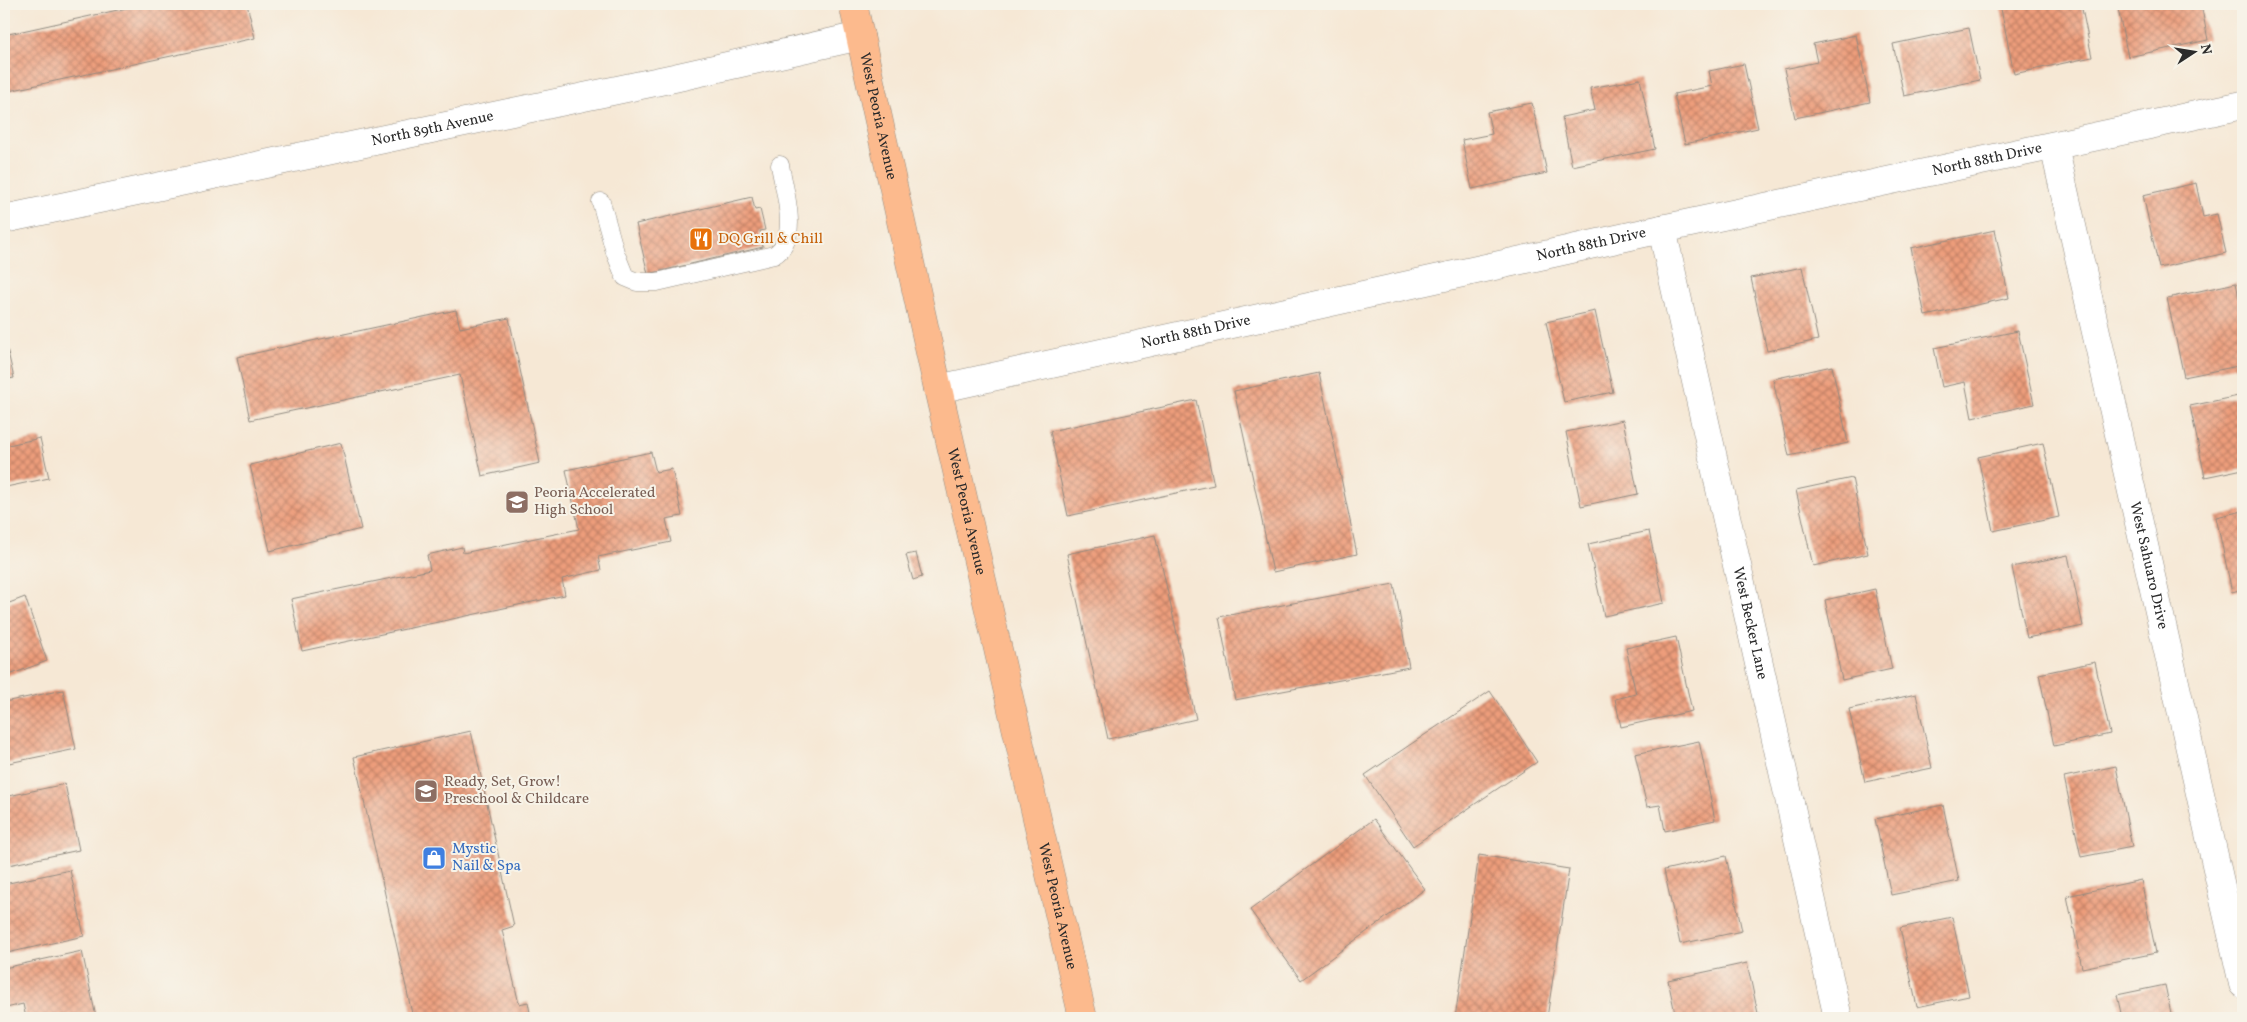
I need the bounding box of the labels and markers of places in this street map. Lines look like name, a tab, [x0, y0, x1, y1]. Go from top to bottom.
restaurant icon: DQ Grill & Chill	[688, 226, 714, 252]
place label: DQ Grill & Chill	[718, 229, 823, 250]
place label: Peoria Accelerated High School	[534, 483, 655, 521]
school or university icon: Peoria Accelerated High School	[504, 489, 530, 515]
place label: Ready, Set, Grow! Preschool & Childcare	[444, 772, 589, 810]
school or university icon: Ready, Set, Grow! Preschool & Childcare	[413, 778, 439, 804]
place label: Mystic Nail & Spa	[452, 839, 521, 877]
shop icon: Mystic Nail & Spa	[421, 845, 447, 871]

